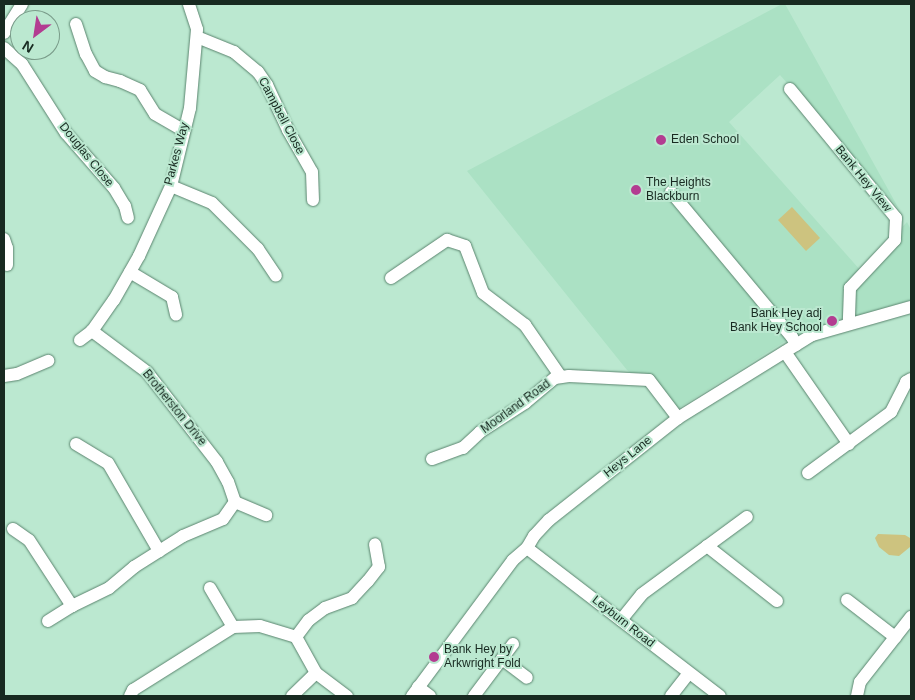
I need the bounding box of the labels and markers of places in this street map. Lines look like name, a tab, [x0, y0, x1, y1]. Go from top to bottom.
place label: Eden School	[671, 133, 739, 147]
marker: Eden School	[655, 134, 667, 146]
place label: The Heights Blackburn	[646, 176, 711, 204]
marker: The Heights Blackburn	[630, 184, 642, 196]
place label: Bank Hey adj Bank Hey School	[730, 307, 822, 335]
marker: Bank Hey adj Bank Hey School	[826, 315, 838, 327]
place label: Bank Hey by Arkwright Fold	[444, 643, 521, 671]
marker: Bank Hey by Arkwright Fold	[428, 651, 440, 663]

